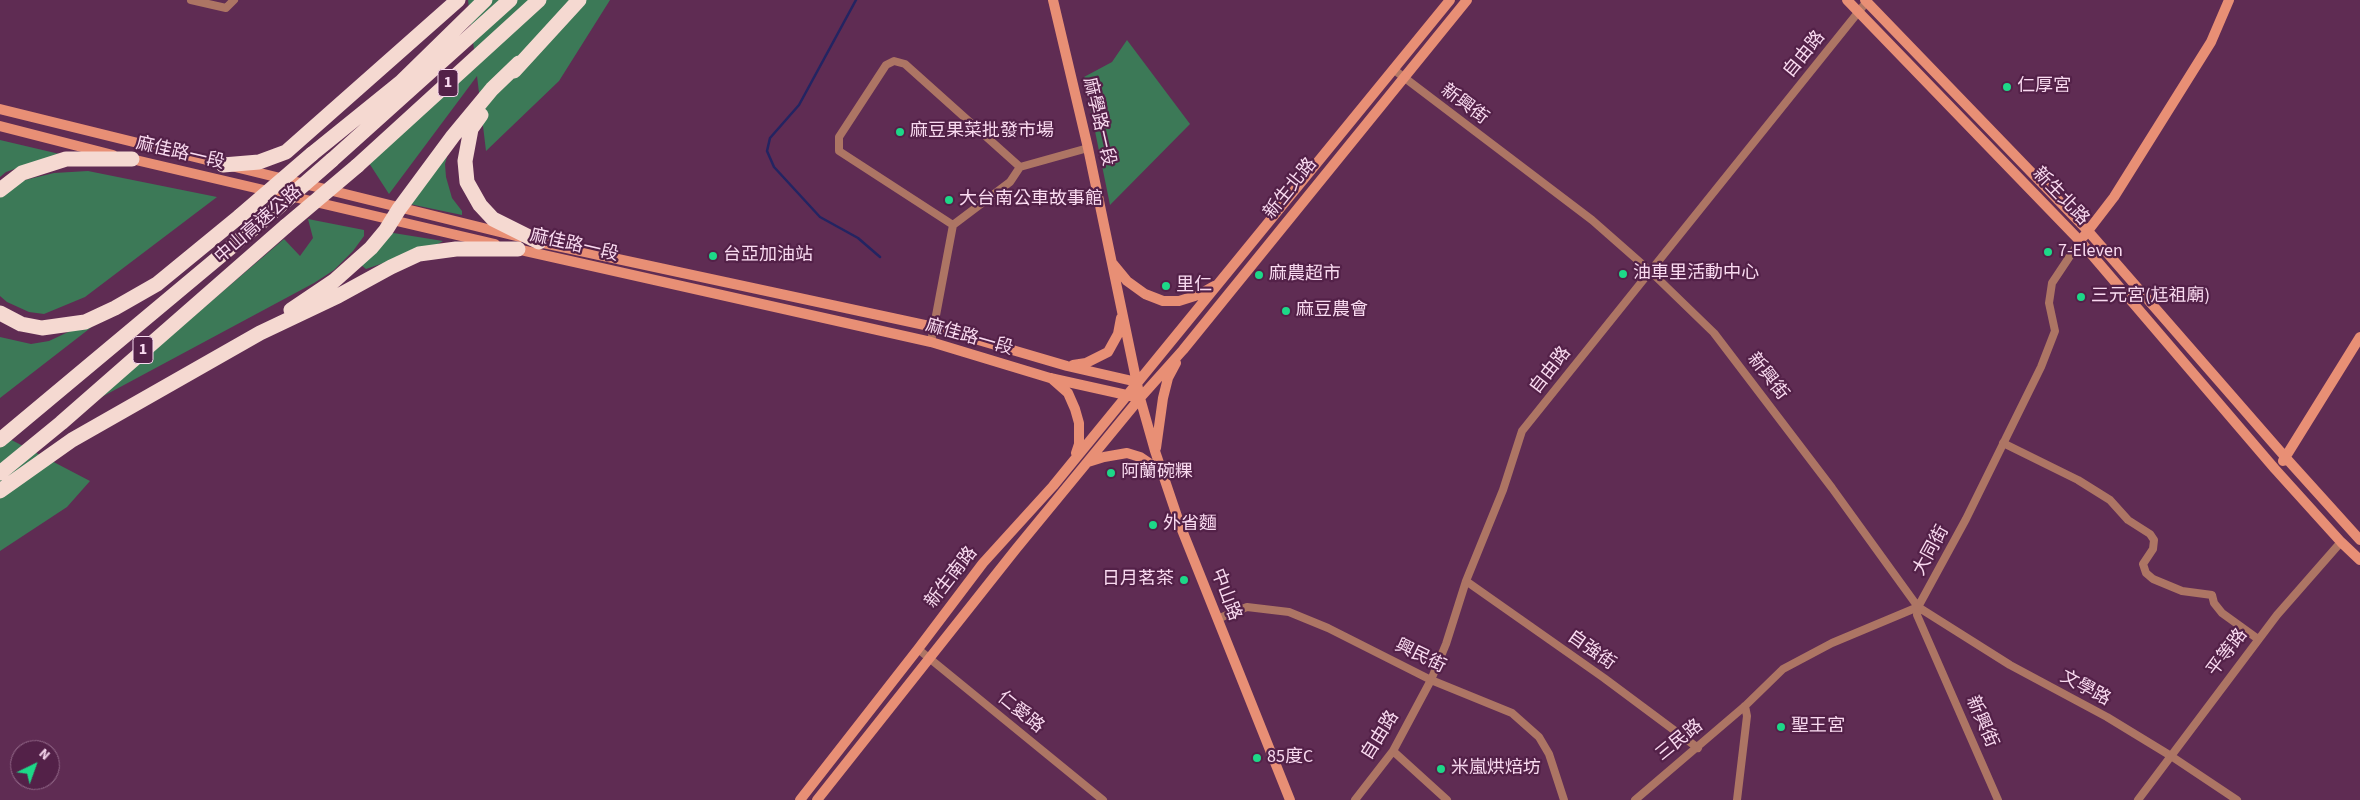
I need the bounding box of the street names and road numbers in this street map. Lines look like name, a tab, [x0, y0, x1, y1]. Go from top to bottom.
street label: 自由路	[1780, 27, 1830, 83]
road number: 1	[438, 70, 458, 96]
street label: 麻學路一段	[1077, 76, 1119, 168]
street label: 新興街	[1436, 80, 1492, 130]
street label: 麻佳路一段	[134, 133, 226, 175]
street label: 新生北路	[1260, 154, 1322, 224]
street label: 新生北路	[2027, 164, 2093, 230]
street label: 中山高速公路	[211, 181, 307, 269]
street label: 麻佳路一段	[528, 225, 620, 267]
street label: 麻佳路一段	[923, 315, 1015, 361]
road number: 1	[133, 336, 153, 364]
street label: 自由路	[1526, 343, 1576, 399]
street label: 新興街	[1742, 349, 1792, 405]
street label: 大同街	[1909, 522, 1955, 580]
street label: 新生南路	[921, 543, 983, 613]
street label: 中山路	[1205, 566, 1245, 624]
street label: 平等路	[2203, 625, 2253, 681]
street label: 自強街	[1563, 627, 1619, 675]
street label: 興民街	[1391, 635, 1449, 679]
street label: 文學路	[2056, 667, 2114, 711]
street label: 仁愛路	[992, 688, 1048, 738]
street label: 新興街	[1961, 693, 2001, 751]
street label: 自由路	[1358, 707, 1404, 765]
street label: 三民路	[1652, 716, 1708, 766]

